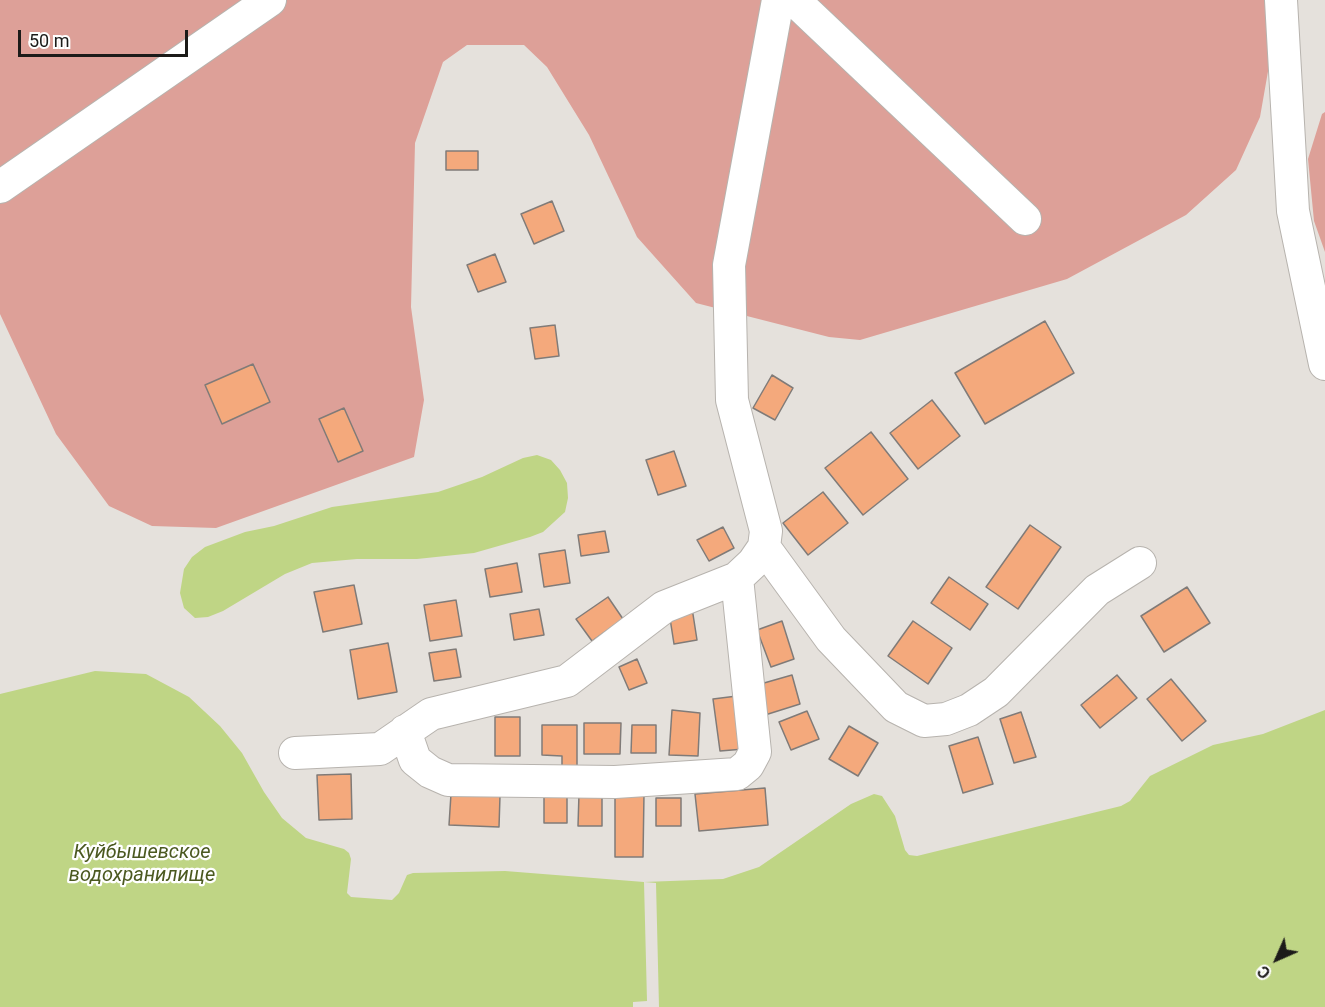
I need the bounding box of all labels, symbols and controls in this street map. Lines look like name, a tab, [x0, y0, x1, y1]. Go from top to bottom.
scale bar	[21, 18, 190, 56]
text: 50 m	[29, 30, 69, 51]
water label: Куйбышевское водохранилище	[69, 841, 215, 888]
north arrow	[1247, 929, 1307, 989]
text: С	[1253, 962, 1274, 983]

